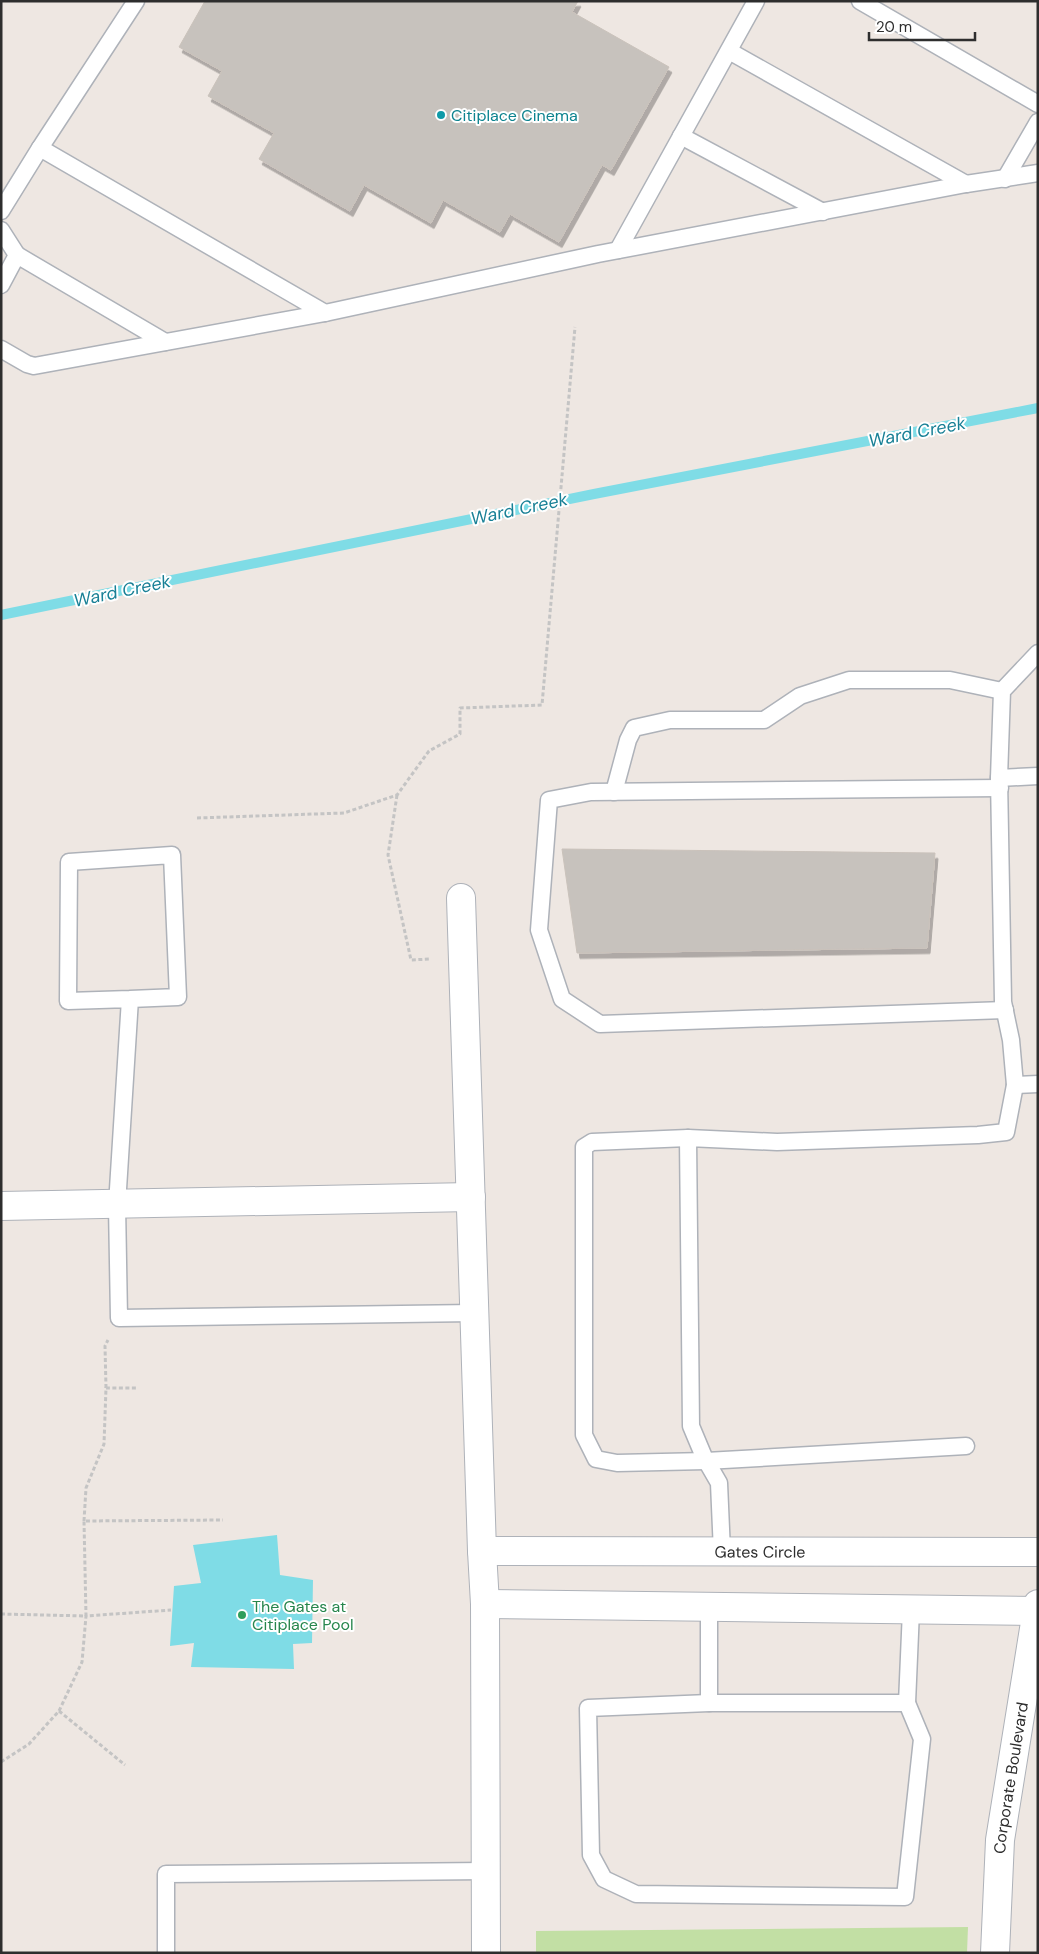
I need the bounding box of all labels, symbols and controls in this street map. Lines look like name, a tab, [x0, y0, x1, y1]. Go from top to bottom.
scale bar	[869, 10, 975, 42]
text: 20 m	[876, 17, 912, 37]
place label: Citiplace Cinema	[451, 105, 578, 126]
marker: Citiplace Cinema	[435, 109, 447, 121]
water label: Ward Creek	[866, 411, 968, 453]
water label: Ward Creek	[468, 487, 570, 531]
water label: Ward Creek	[71, 569, 173, 613]
street label: Gates Circle	[715, 1541, 805, 1562]
place label: The Gates at Citiplace Pool	[252, 1596, 354, 1635]
marker: The Gates at Citiplace Pool	[236, 1609, 248, 1621]
street label: Corporate Boulevard	[989, 1701, 1033, 1854]

